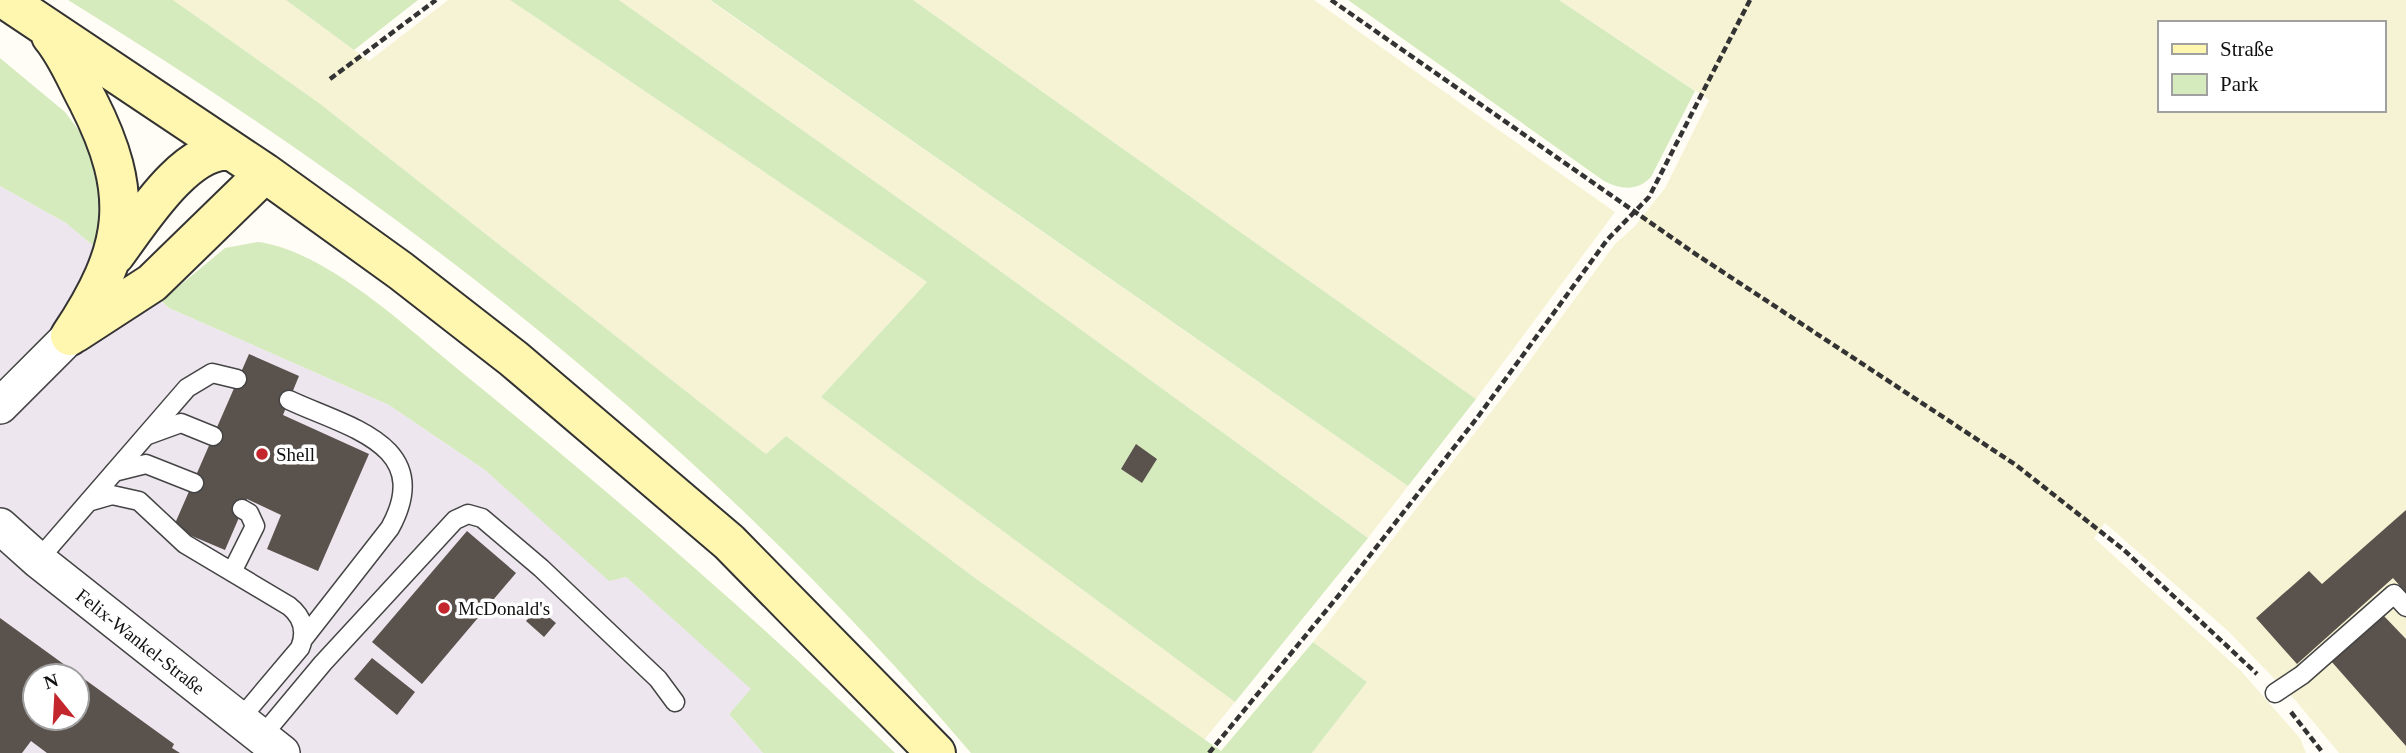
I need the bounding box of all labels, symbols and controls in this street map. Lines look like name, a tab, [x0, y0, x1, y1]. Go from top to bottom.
legend	[2158, 21, 2385, 112]
text: Straße	[2220, 37, 2274, 61]
text: Park	[2220, 72, 2259, 96]
place label: Shell	[276, 444, 315, 465]
marker: Shell	[254, 446, 270, 462]
street label: Felix-Wankel-Straße	[72, 584, 209, 699]
place label: McDonald's	[458, 598, 550, 619]
marker: McDonald's	[436, 600, 452, 616]
north arrow	[21, 662, 91, 732]
text: N	[41, 669, 61, 693]

